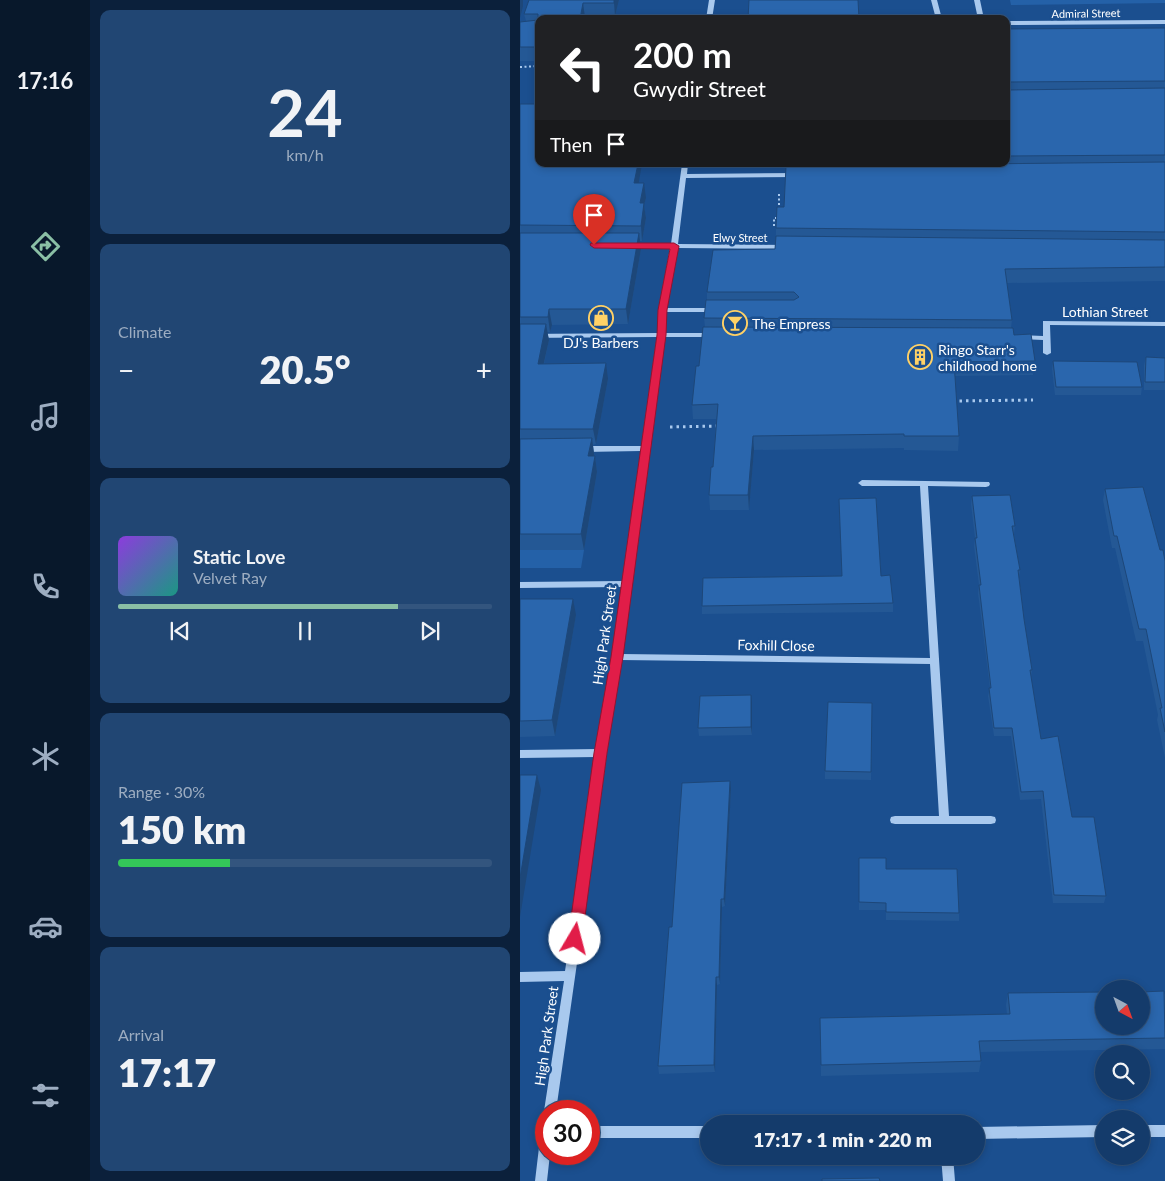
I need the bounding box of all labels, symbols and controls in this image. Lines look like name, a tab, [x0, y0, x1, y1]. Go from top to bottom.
street label: Admiral Street	[1051, 6, 1121, 20]
text: 200 m	[633, 33, 732, 75]
icon: left	[550, 35, 615, 100]
text: 17:16	[17, 67, 73, 94]
text: 24	[267, 73, 343, 151]
text: Gwydir Street	[633, 75, 766, 102]
icon: arrive	[602, 130, 630, 158]
text: Then	[550, 133, 592, 156]
text: km/h	[286, 145, 324, 164]
pin	[573, 194, 615, 245]
icon: arrive	[580, 201, 608, 229]
icon: directions	[28, 229, 63, 264]
street label: Elwy Street	[713, 231, 767, 244]
street label: Lothian Street	[1062, 303, 1148, 320]
shop icon: DJ's Barbers	[588, 305, 614, 331]
bar icon: The Empress	[722, 310, 748, 336]
place label: The Empress	[752, 315, 831, 332]
text: Climate	[118, 322, 171, 341]
place label: DJ's Barbers	[563, 334, 639, 351]
place label: Ringo Starr's childhood home	[938, 341, 1037, 374]
building icon: Ringo Starr's childhood home	[907, 344, 933, 370]
text: 20.5°	[259, 346, 351, 392]
text: −	[118, 353, 134, 387]
text: +	[476, 353, 492, 387]
icon: music	[28, 399, 63, 434]
text: Static Love	[193, 545, 285, 568]
text: Velvet Ray	[193, 568, 267, 587]
icon: phone	[28, 569, 63, 604]
street label: High Park Street	[589, 584, 619, 686]
icon: previous	[166, 617, 194, 645]
icon: pause	[291, 617, 319, 645]
icon: next	[416, 617, 444, 645]
street label: Foxhill Close	[737, 636, 815, 654]
icon: climate	[28, 739, 63, 774]
text: Range · 30%	[118, 782, 205, 801]
text: 150 km	[118, 806, 246, 852]
icon: car	[28, 909, 63, 944]
position arrow	[548, 912, 600, 964]
north arrow	[1095, 980, 1150, 1035]
map controls	[1095, 980, 1150, 1165]
street label: High Park Street	[531, 985, 561, 1087]
text: Arrival	[118, 1025, 164, 1044]
button: search	[1095, 1045, 1150, 1100]
text: 17:17	[118, 1049, 216, 1095]
icon: filters	[28, 1078, 63, 1113]
speed limit sign: 30	[535, 1100, 600, 1165]
button: layers	[1095, 1110, 1150, 1165]
text: 17:17 · 1 min · 220 m	[753, 1128, 932, 1151]

